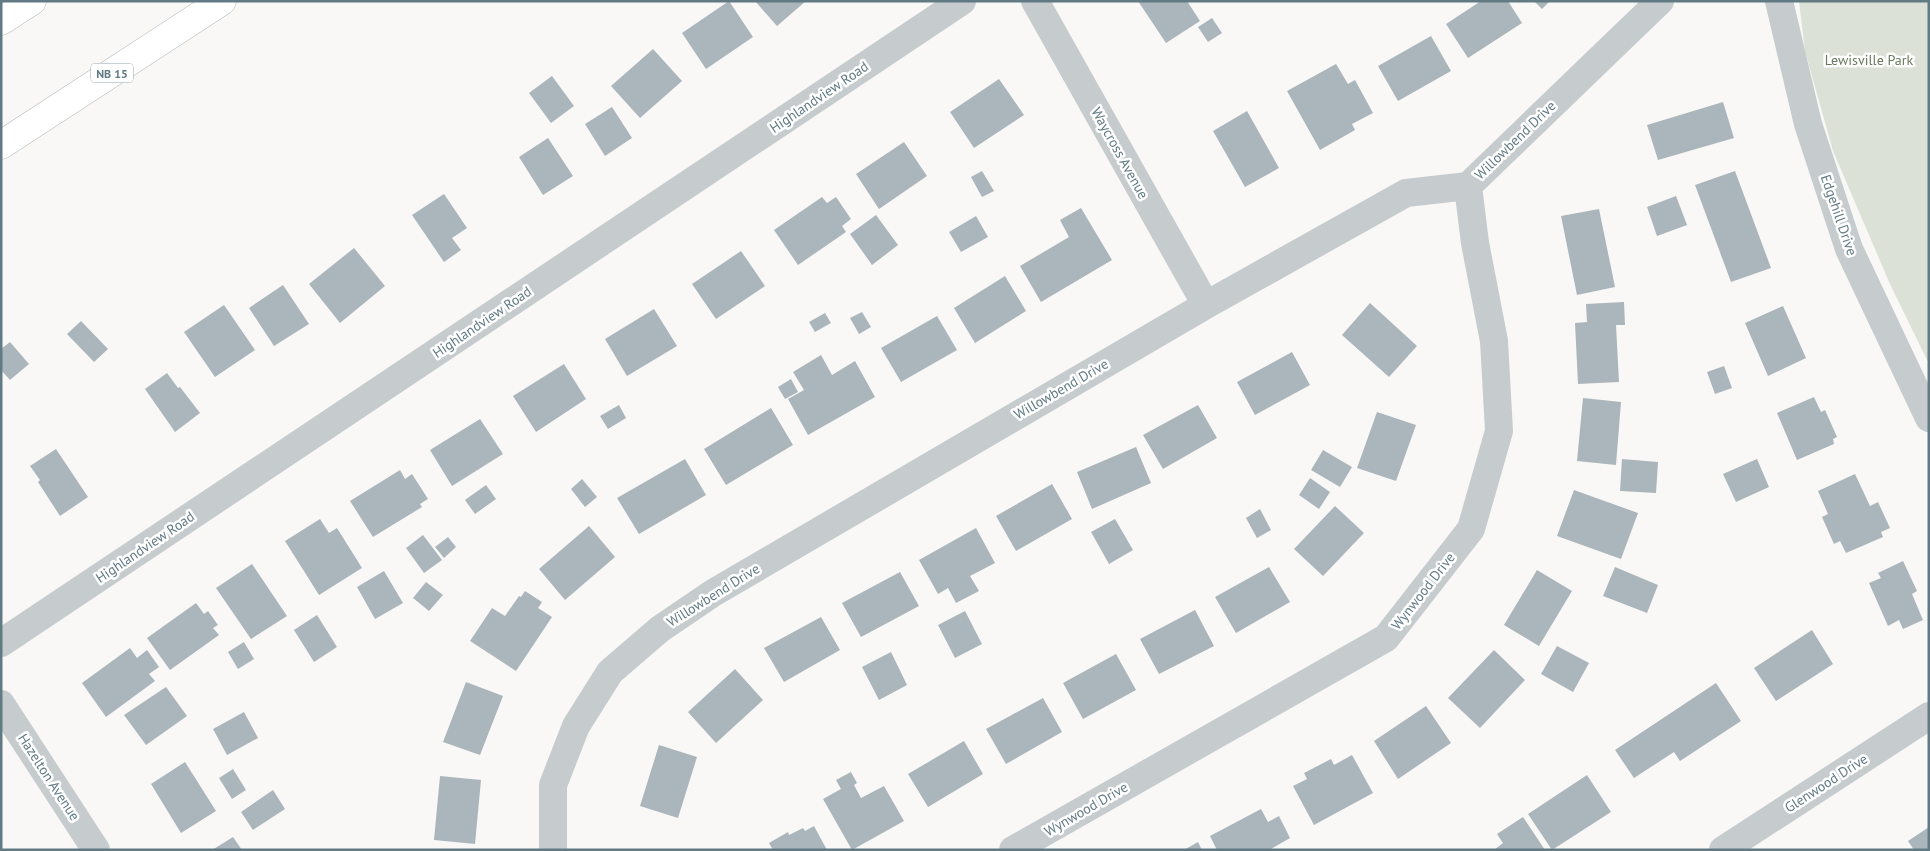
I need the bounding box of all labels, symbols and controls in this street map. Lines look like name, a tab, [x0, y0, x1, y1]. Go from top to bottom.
park label: Lewisville Park	[1825, 51, 1914, 69]
street label: Highlandview Road	[766, 57, 872, 137]
road number: NB 15	[91, 64, 133, 82]
street label: Willowbend Drive	[1471, 97, 1559, 183]
street label: Waycross Avenue	[1087, 104, 1153, 202]
street label: Edgehill Drive	[1817, 172, 1861, 258]
street label: Highlandview Road	[429, 282, 535, 362]
street label: Willowbend Drive	[1011, 355, 1111, 423]
street label: Highlandview Road	[92, 507, 198, 587]
street label: Wynwood Drive	[1387, 549, 1459, 633]
street label: Willowbend Drive	[663, 559, 763, 631]
street label: Hazelton Avenue	[14, 730, 84, 824]
street label: Glenwood Drive	[1781, 750, 1871, 816]
street label: Wynwood Drive	[1041, 778, 1131, 840]

